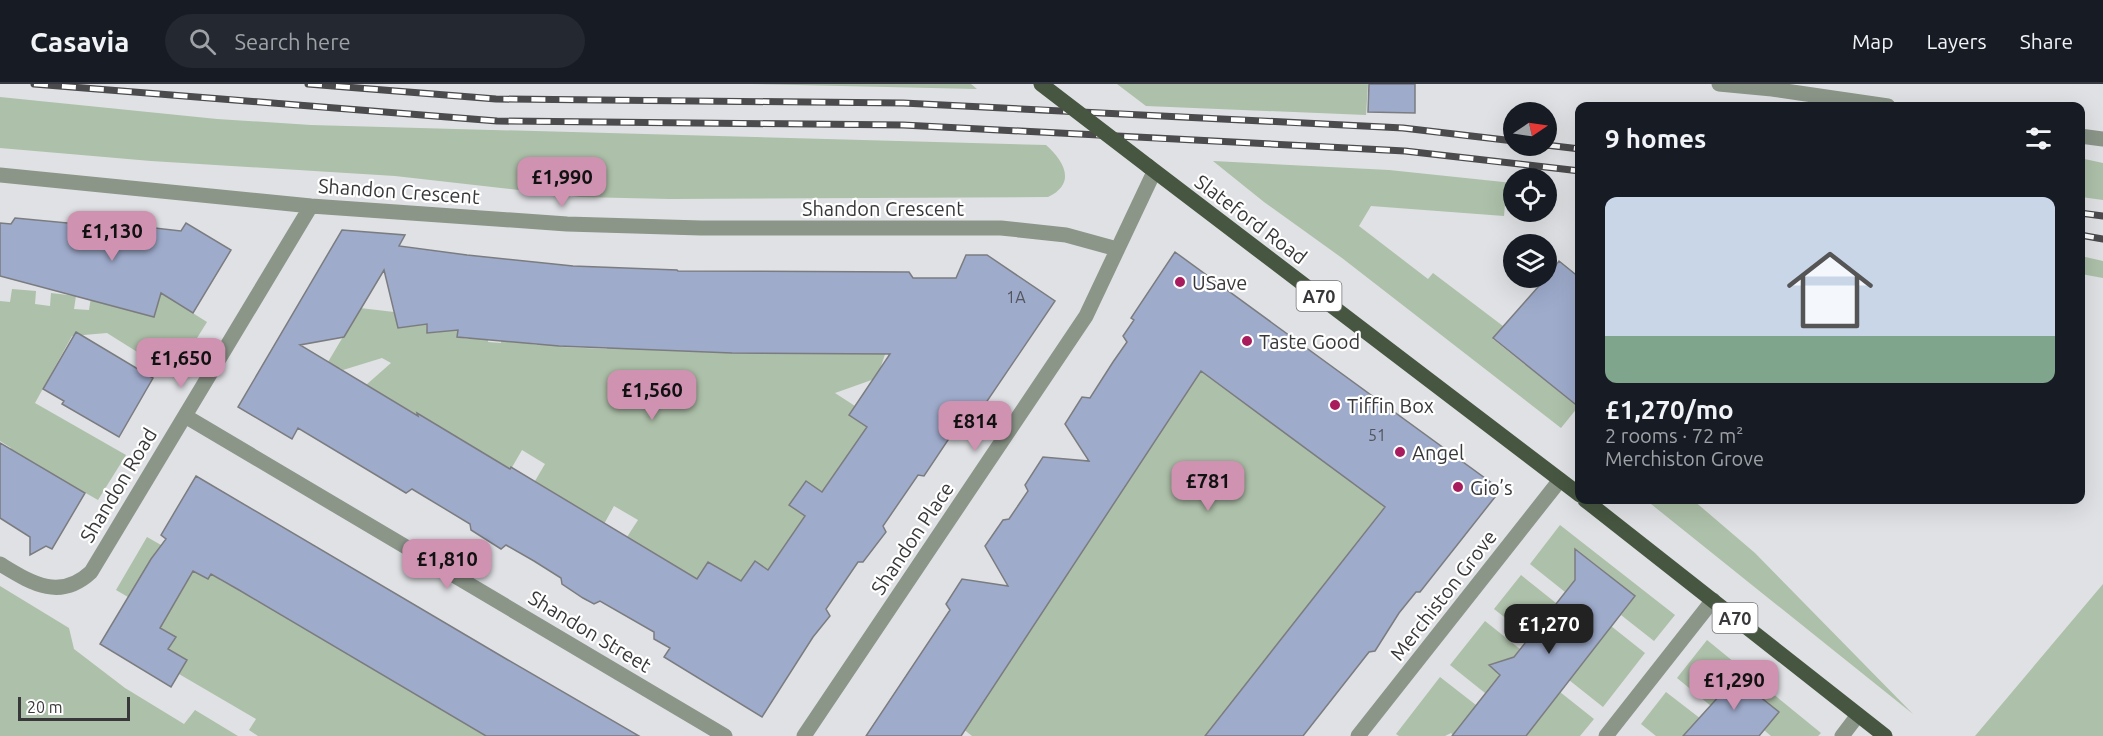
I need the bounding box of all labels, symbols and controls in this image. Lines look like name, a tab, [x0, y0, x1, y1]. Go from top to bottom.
search box	[165, 14, 585, 68]
icon: search	[186, 25, 219, 58]
text: Casavia	[30, 26, 129, 57]
text: Search here	[234, 29, 351, 54]
text: Map	[1852, 29, 1893, 53]
text: Layers	[1926, 29, 1987, 53]
text: Share	[2020, 29, 2073, 53]
north arrow	[1503, 102, 1557, 156]
map controls	[1503, 102, 1557, 288]
icon: filters	[2022, 122, 2055, 155]
text: 9 homes	[1605, 124, 1706, 153]
pin: £1,990	[513, 157, 611, 208]
text: £1,990	[531, 165, 593, 188]
button: locate	[1503, 168, 1557, 222]
street label: Slateford Road	[1191, 169, 1311, 269]
street label: Shandon Crescent	[317, 174, 481, 208]
street label: Shandon Crescent	[802, 197, 964, 220]
pin: £1,130	[63, 211, 161, 262]
text: £1,130	[81, 219, 143, 242]
button: layers	[1503, 234, 1557, 288]
icon: home	[1776, 236, 1884, 344]
place label: USave	[1192, 271, 1247, 294]
marker: USave	[1173, 275, 1187, 289]
road number: A70	[1296, 281, 1342, 311]
house number: 1A	[1006, 288, 1026, 306]
place label: Taste Good	[1259, 330, 1360, 353]
marker: Taste Good	[1240, 334, 1254, 348]
pin: £1,650	[132, 338, 230, 389]
text: £1,650	[150, 346, 212, 369]
pin: £1,560	[603, 370, 701, 421]
text: £1,560	[621, 378, 683, 401]
place label: Tiffin Box	[1347, 394, 1434, 417]
text: £1,270/mo	[1605, 395, 1734, 424]
marker: Tiffin Box	[1328, 398, 1342, 412]
pin: £814	[939, 401, 1011, 452]
text: £814	[952, 409, 998, 432]
street label: Shandon Road	[75, 424, 161, 546]
text: 2 rooms · 72 m²	[1605, 424, 1743, 447]
house number: 51	[1368, 426, 1386, 444]
place label: Angel	[1412, 441, 1464, 464]
marker: Angel	[1393, 445, 1407, 459]
text: Merchiston Grove	[1605, 447, 1764, 470]
pin: £781	[1172, 461, 1244, 512]
text: £781	[1185, 469, 1231, 492]
place label: Gio’s	[1470, 476, 1513, 499]
street label: Shandon Place	[866, 477, 958, 599]
marker: Gio’s	[1451, 480, 1465, 494]
street label: Merchiston Grove	[1385, 525, 1501, 665]
pin: £1,810	[398, 539, 496, 590]
text: £1,810	[416, 547, 478, 570]
street label: Shandon Street	[525, 585, 656, 677]
road number: A70	[1712, 603, 1758, 633]
pin: £1,270	[1500, 604, 1598, 655]
text: £1,270	[1518, 612, 1580, 635]
pin: £1,290	[1685, 660, 1783, 711]
text: £1,290	[1703, 668, 1765, 691]
scale bar	[18, 694, 130, 722]
text: 20 m	[27, 698, 63, 716]

